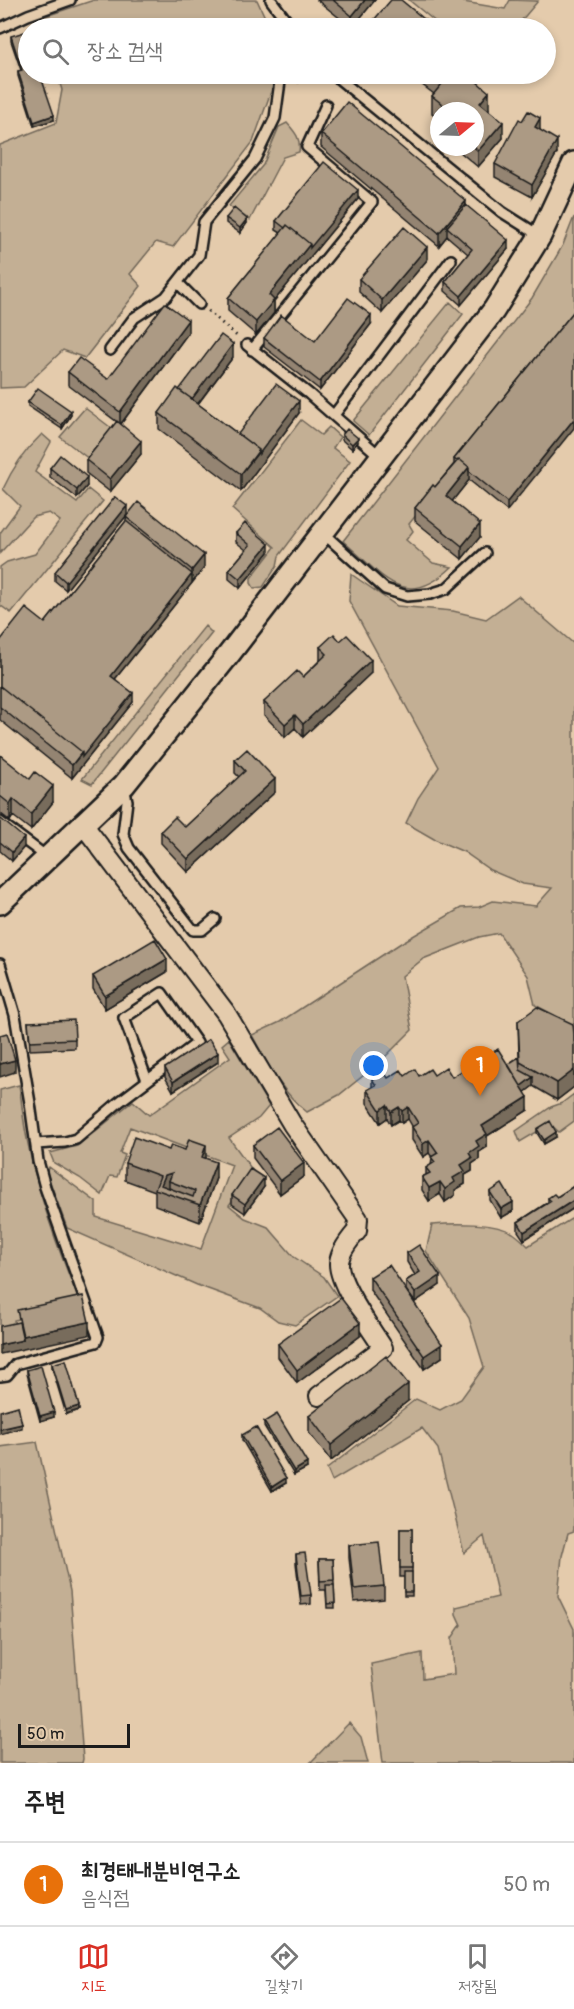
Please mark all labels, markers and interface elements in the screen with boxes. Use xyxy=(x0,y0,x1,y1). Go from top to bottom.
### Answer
search box xyxy=(18,18,556,84)
icon: search xyxy=(39,35,72,68)
text: 장소 검색 xyxy=(87,37,163,65)
north arrow xyxy=(430,102,484,156)
pin: 1 xyxy=(460,1046,500,1096)
your location xyxy=(359,1051,388,1080)
scale bar xyxy=(18,1721,130,1748)
text: 50 m xyxy=(27,1724,64,1744)
text: 주변 xyxy=(24,1786,66,1818)
text: 최경태내분비연구소 xyxy=(81,1857,240,1885)
text: 1 xyxy=(40,1872,47,1897)
text: 50 m xyxy=(503,1872,550,1897)
text: 음식점 xyxy=(81,1885,129,1910)
tab: 지도 xyxy=(77,1940,110,1996)
tab: 길찾기 xyxy=(265,1940,303,1996)
tab: 저장됨 xyxy=(458,1940,497,1996)

